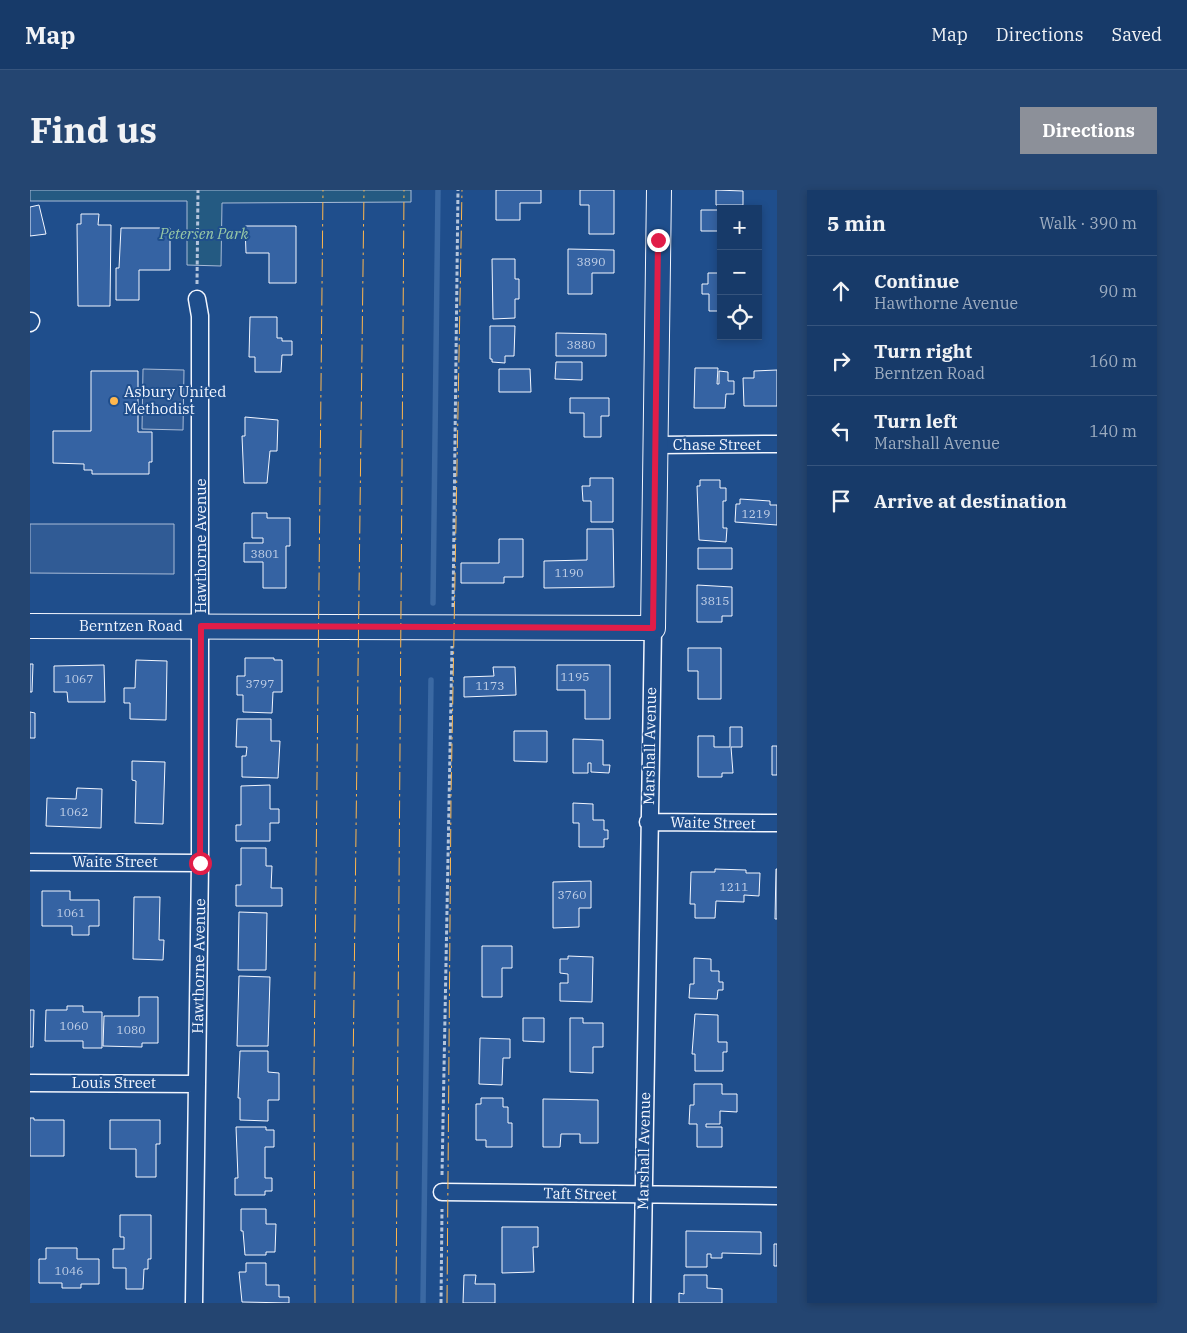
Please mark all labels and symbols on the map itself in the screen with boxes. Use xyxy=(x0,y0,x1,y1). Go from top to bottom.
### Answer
park label: Petersen Park xyxy=(159,224,249,243)
route end xyxy=(647,229,670,252)
house number: 3890 xyxy=(577,254,605,269)
house number: 3880 xyxy=(567,337,595,352)
place label: Asbury United Methodist xyxy=(124,382,226,418)
marker: Asbury United Methodist xyxy=(108,395,120,407)
street label: Chase Street xyxy=(673,435,761,454)
street label: Hawthorne Avenue xyxy=(191,478,210,614)
house number: 1219 xyxy=(742,506,770,521)
house number: 3801 xyxy=(251,546,279,561)
house number: 1190 xyxy=(555,565,583,580)
house number: 3815 xyxy=(701,593,729,608)
street label: Berntzen Road xyxy=(79,616,183,635)
house number: 1195 xyxy=(561,669,589,684)
house number: 1067 xyxy=(65,671,93,686)
house number: 3797 xyxy=(246,676,274,691)
house number: 1173 xyxy=(476,678,504,693)
street label: Marshall Avenue xyxy=(639,687,660,805)
house number: 1062 xyxy=(60,804,88,819)
street label: Waite Street xyxy=(670,812,756,833)
street label: Waite Street xyxy=(72,852,158,871)
route start xyxy=(189,852,212,875)
house number: 1211 xyxy=(720,879,748,894)
house number: 3760 xyxy=(558,887,586,902)
street label: Hawthorne Avenue xyxy=(188,898,209,1034)
house number: 1061 xyxy=(57,905,85,920)
house number: 1060 xyxy=(60,1018,88,1033)
house number: 1080 xyxy=(117,1022,145,1037)
street label: Louis Street xyxy=(72,1073,156,1092)
street label: Marshall Avenue xyxy=(633,1092,654,1210)
street label: Taft Street xyxy=(543,1183,617,1204)
house number: 1046 xyxy=(55,1263,83,1278)

